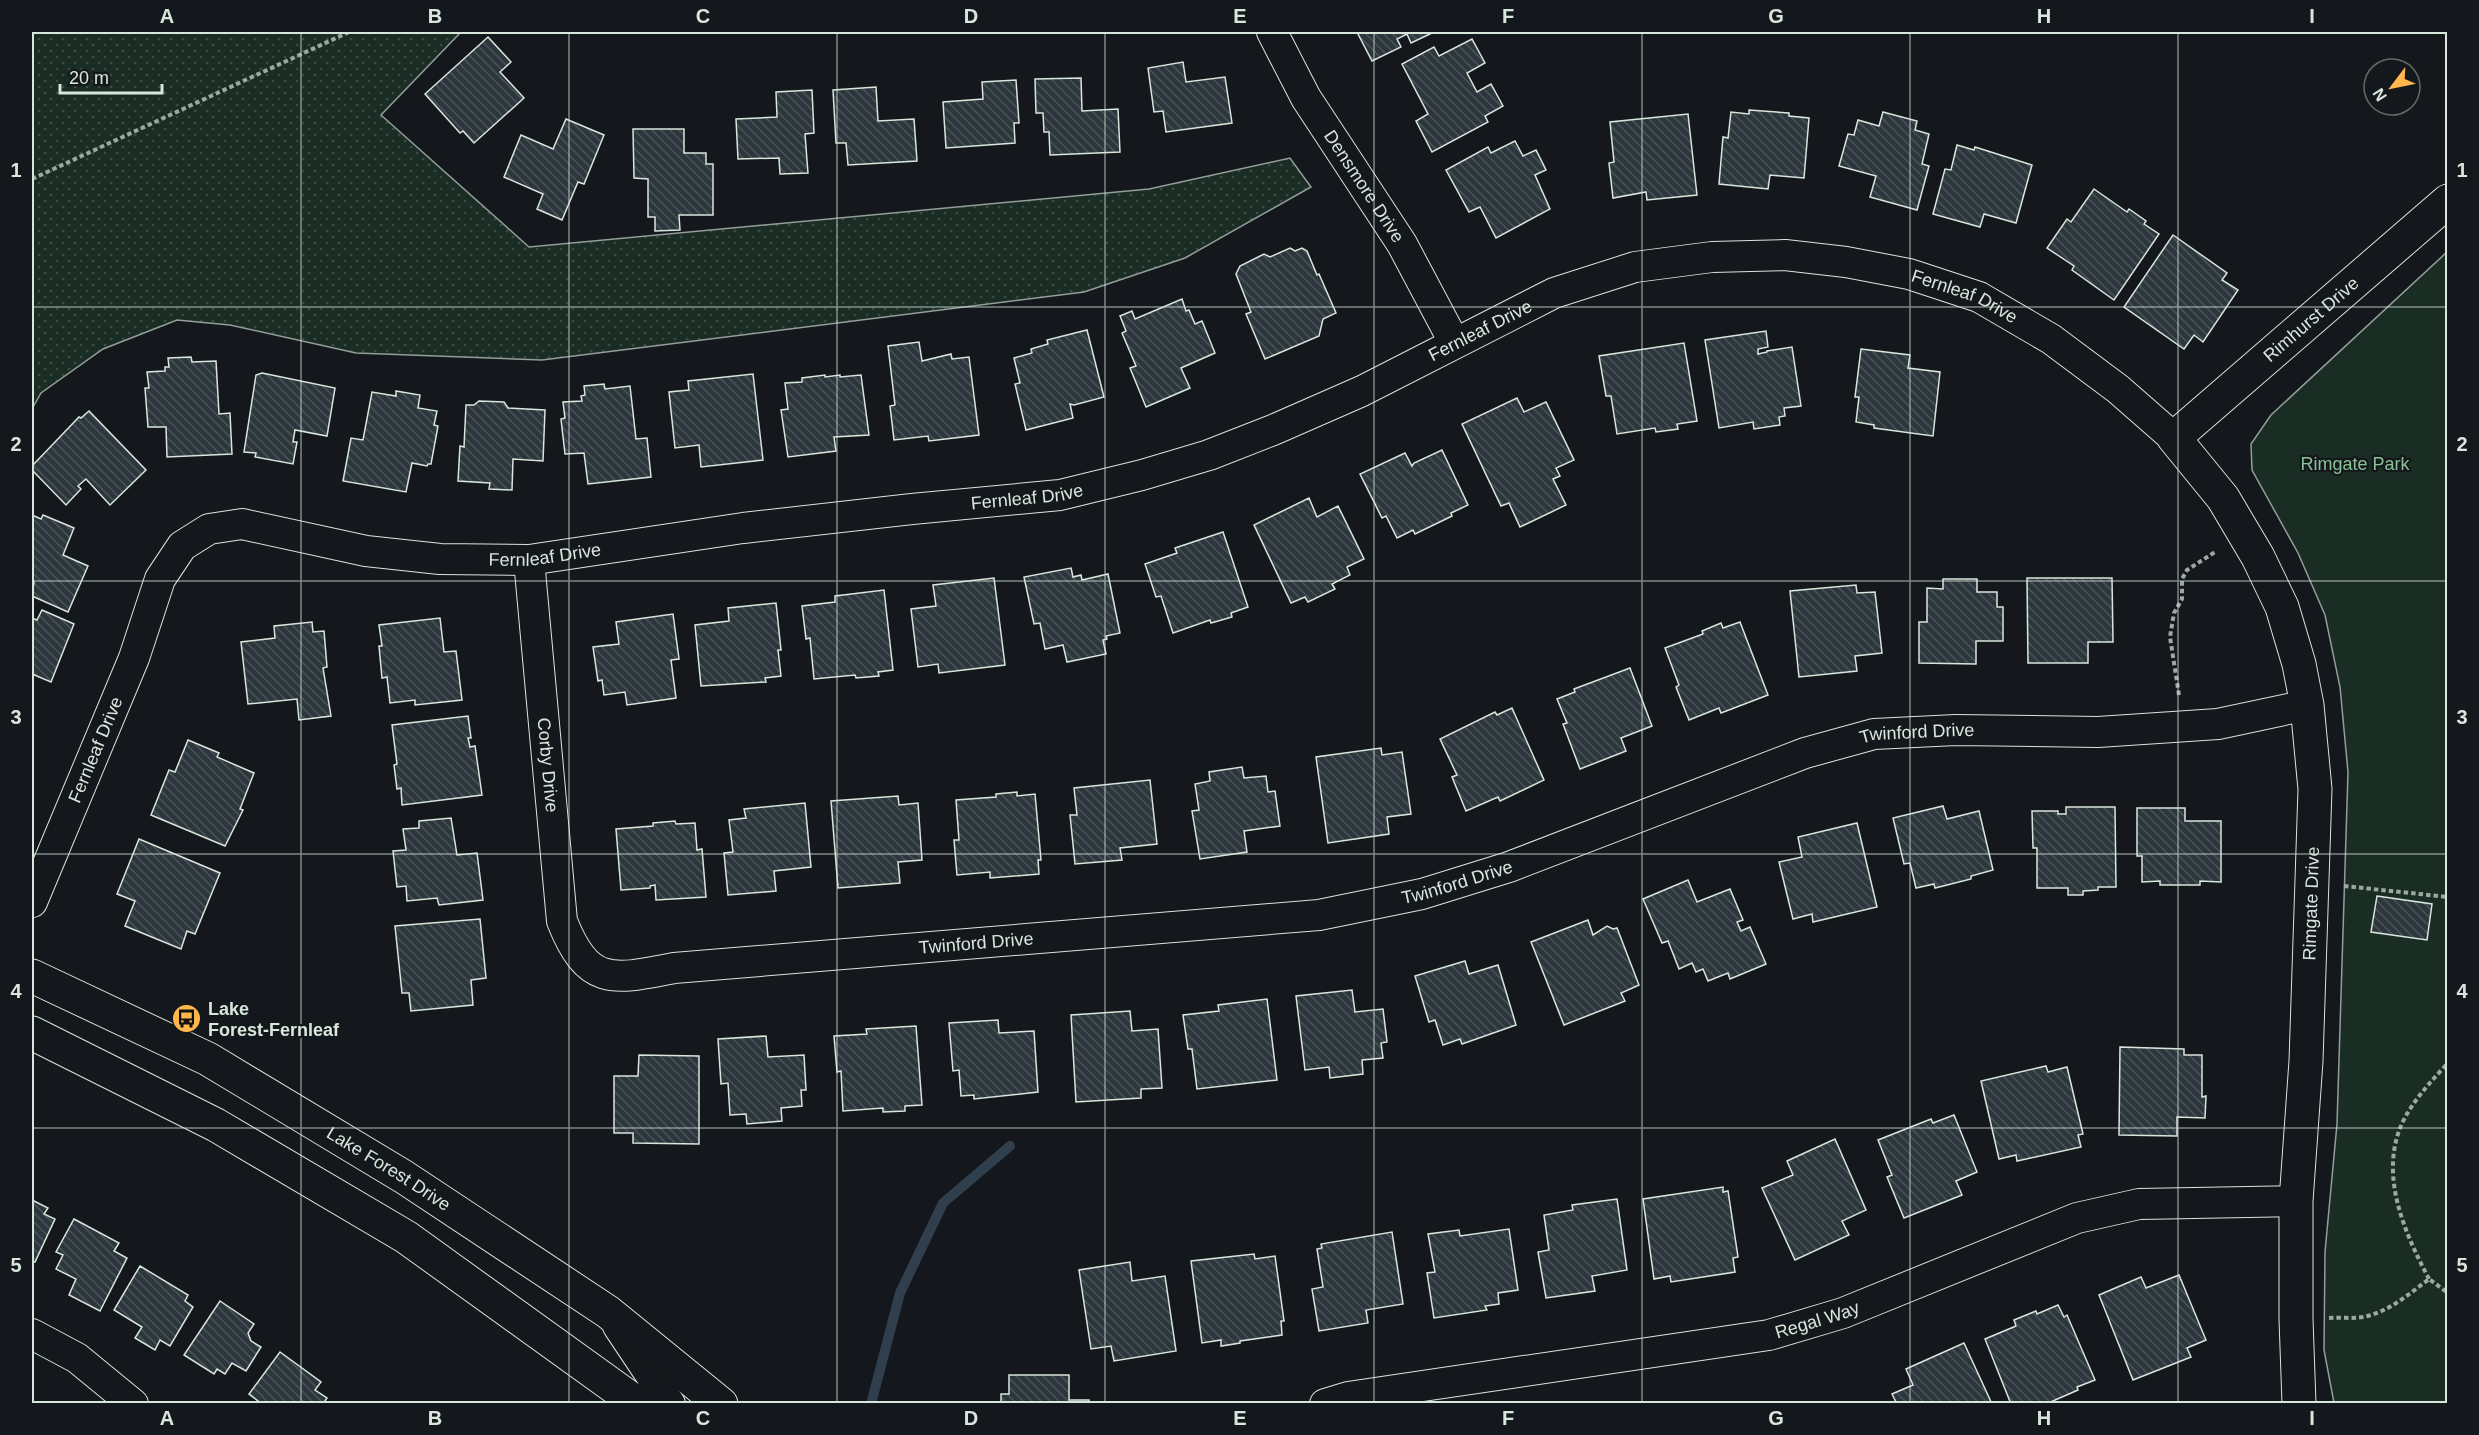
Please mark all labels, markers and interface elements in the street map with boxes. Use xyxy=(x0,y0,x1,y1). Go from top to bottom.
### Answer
text: A xyxy=(160,5,174,27)
text: B xyxy=(428,5,442,27)
text: C xyxy=(696,5,710,27)
text: D xyxy=(964,5,978,27)
text: E xyxy=(1233,5,1247,27)
text: F xyxy=(1502,5,1514,27)
text: G xyxy=(1768,5,1784,27)
text: H xyxy=(2037,5,2051,27)
text: I xyxy=(2309,5,2315,27)
scale bar xyxy=(60,57,162,95)
north arrow xyxy=(2362,57,2422,117)
text: 20 m xyxy=(69,68,109,88)
text: N xyxy=(2369,85,2390,104)
street label: Densmore Drive xyxy=(1320,127,1408,246)
text: 1 xyxy=(10,159,22,181)
text: 1 xyxy=(2456,159,2468,181)
street label: Fernleaf Drive xyxy=(1909,266,2021,327)
street label: Rimhurst Drive xyxy=(2260,273,2363,366)
street label: Fernleaf Drive xyxy=(1425,296,1535,365)
text: 2 xyxy=(10,433,22,455)
text: 2 xyxy=(2456,433,2468,455)
park label: Rimgate Park xyxy=(2300,454,2411,474)
street label: Fernleaf Drive xyxy=(970,480,1085,513)
street label: Fernleaf Drive xyxy=(488,539,602,570)
street label: Fernleaf Drive xyxy=(65,694,127,806)
text: 3 xyxy=(10,706,22,728)
text: 3 xyxy=(2456,706,2468,728)
street label: Corby Drive xyxy=(533,717,562,813)
street label: Twinford Drive xyxy=(1857,720,1975,748)
street label: Rimgate Drive xyxy=(2299,846,2323,961)
street label: Twinford Drive xyxy=(1400,856,1515,908)
street label: Twinford Drive xyxy=(918,928,1034,958)
text: 4 xyxy=(10,980,22,1002)
text: 4 xyxy=(2456,980,2468,1002)
place label: Lake Forest-Fernleaf xyxy=(208,999,340,1040)
bus stop icon: Lake Forest-Fernleaf xyxy=(171,1003,203,1035)
street label: Lake Forest Drive xyxy=(323,1123,454,1215)
text: 5 xyxy=(10,1254,22,1276)
text: 5 xyxy=(2456,1254,2468,1276)
street label: Regal Way xyxy=(1773,1297,1862,1343)
text: A xyxy=(160,1407,174,1429)
text: B xyxy=(428,1407,442,1429)
text: C xyxy=(696,1407,710,1429)
text: D xyxy=(964,1407,978,1429)
text: E xyxy=(1233,1407,1247,1429)
text: F xyxy=(1502,1407,1514,1429)
text: G xyxy=(1768,1407,1784,1429)
text: H xyxy=(2037,1407,2051,1429)
text: I xyxy=(2309,1407,2315,1429)

